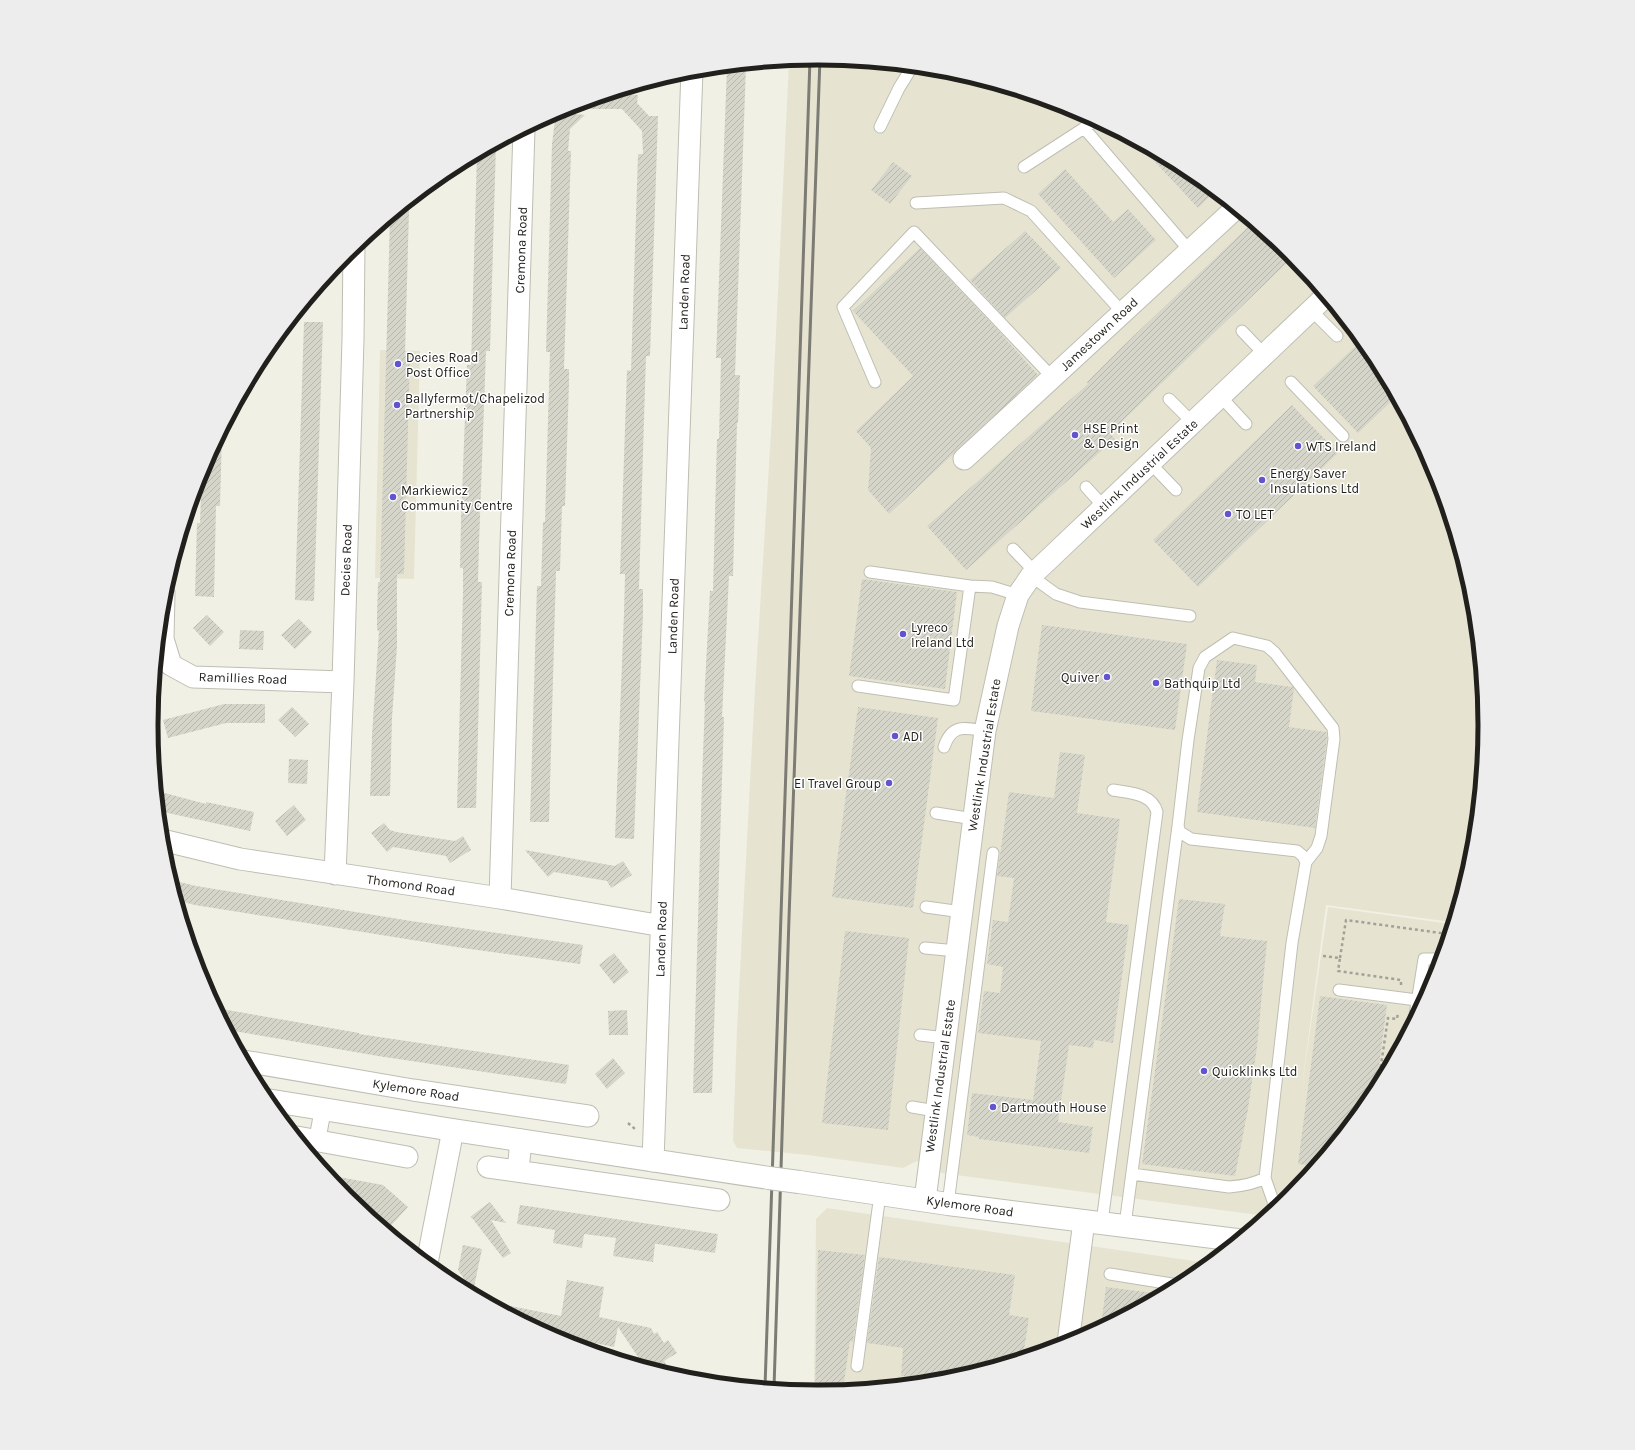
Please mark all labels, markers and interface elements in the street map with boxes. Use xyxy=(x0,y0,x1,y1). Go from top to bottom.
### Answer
street label: Cremona Road xyxy=(512,206,530,294)
street label: Landen Road xyxy=(675,254,693,330)
street label: Jamestown Road xyxy=(1057,294,1141,374)
place label: Decies Road Post Office xyxy=(406,350,478,380)
marker: Decies Road Post Office xyxy=(393,359,403,369)
place label: Ballyfermot/Chapelizod Partnership xyxy=(405,391,545,421)
marker: Ballyfermot/Chapelizod Partnership xyxy=(392,400,402,410)
street label: Westlink Industrial Estate xyxy=(1077,416,1201,532)
place label: HSE Print & Design xyxy=(1083,421,1139,451)
marker: HSE Print & Design xyxy=(1070,430,1080,440)
place label: WTS Ireland xyxy=(1306,439,1376,454)
marker: WTS Ireland xyxy=(1293,441,1303,451)
place label: Energy Saver Insulations Ltd xyxy=(1270,466,1359,496)
marker: Energy Saver Insulations Ltd xyxy=(1257,475,1267,485)
place label: Markiewicz Community Centre xyxy=(401,483,513,513)
marker: Markiewicz Community Centre xyxy=(388,492,398,502)
place label: TO LET xyxy=(1236,507,1274,522)
marker: TO LET xyxy=(1223,509,1233,519)
street label: Decies Road xyxy=(337,524,355,596)
street label: Cremona Road xyxy=(501,529,519,617)
street label: Landen Road xyxy=(664,578,682,654)
place label: Lyreco Ireland Ltd xyxy=(911,620,974,650)
marker: Lyreco Ireland Ltd xyxy=(898,629,908,639)
street label: Ramillies Road xyxy=(198,669,288,687)
place label: Quiver xyxy=(1061,670,1099,685)
marker: Quiver xyxy=(1102,672,1112,682)
place label: Bathquip Ltd xyxy=(1164,676,1241,692)
street label: Westlink Industrial Estate xyxy=(965,677,1004,832)
marker: Bathquip Ltd xyxy=(1151,678,1161,688)
place label: ADI xyxy=(903,729,923,744)
marker: ADI xyxy=(890,731,900,741)
place label: EI Travel Group xyxy=(794,776,881,791)
marker: EI Travel Group xyxy=(884,778,894,788)
street label: Thomond Road xyxy=(366,871,456,899)
street label: Landen Road xyxy=(652,901,670,977)
street label: Westlink Industrial Estate xyxy=(922,998,958,1153)
place label: Quicklinks Ltd xyxy=(1212,1064,1298,1079)
marker: Quicklinks Ltd xyxy=(1199,1066,1209,1076)
street label: Kylemore Road xyxy=(371,1076,461,1104)
place label: Dartmouth House xyxy=(1001,1100,1107,1115)
marker: Dartmouth House xyxy=(988,1102,998,1112)
street label: Kylemore Road xyxy=(925,1192,1015,1220)

